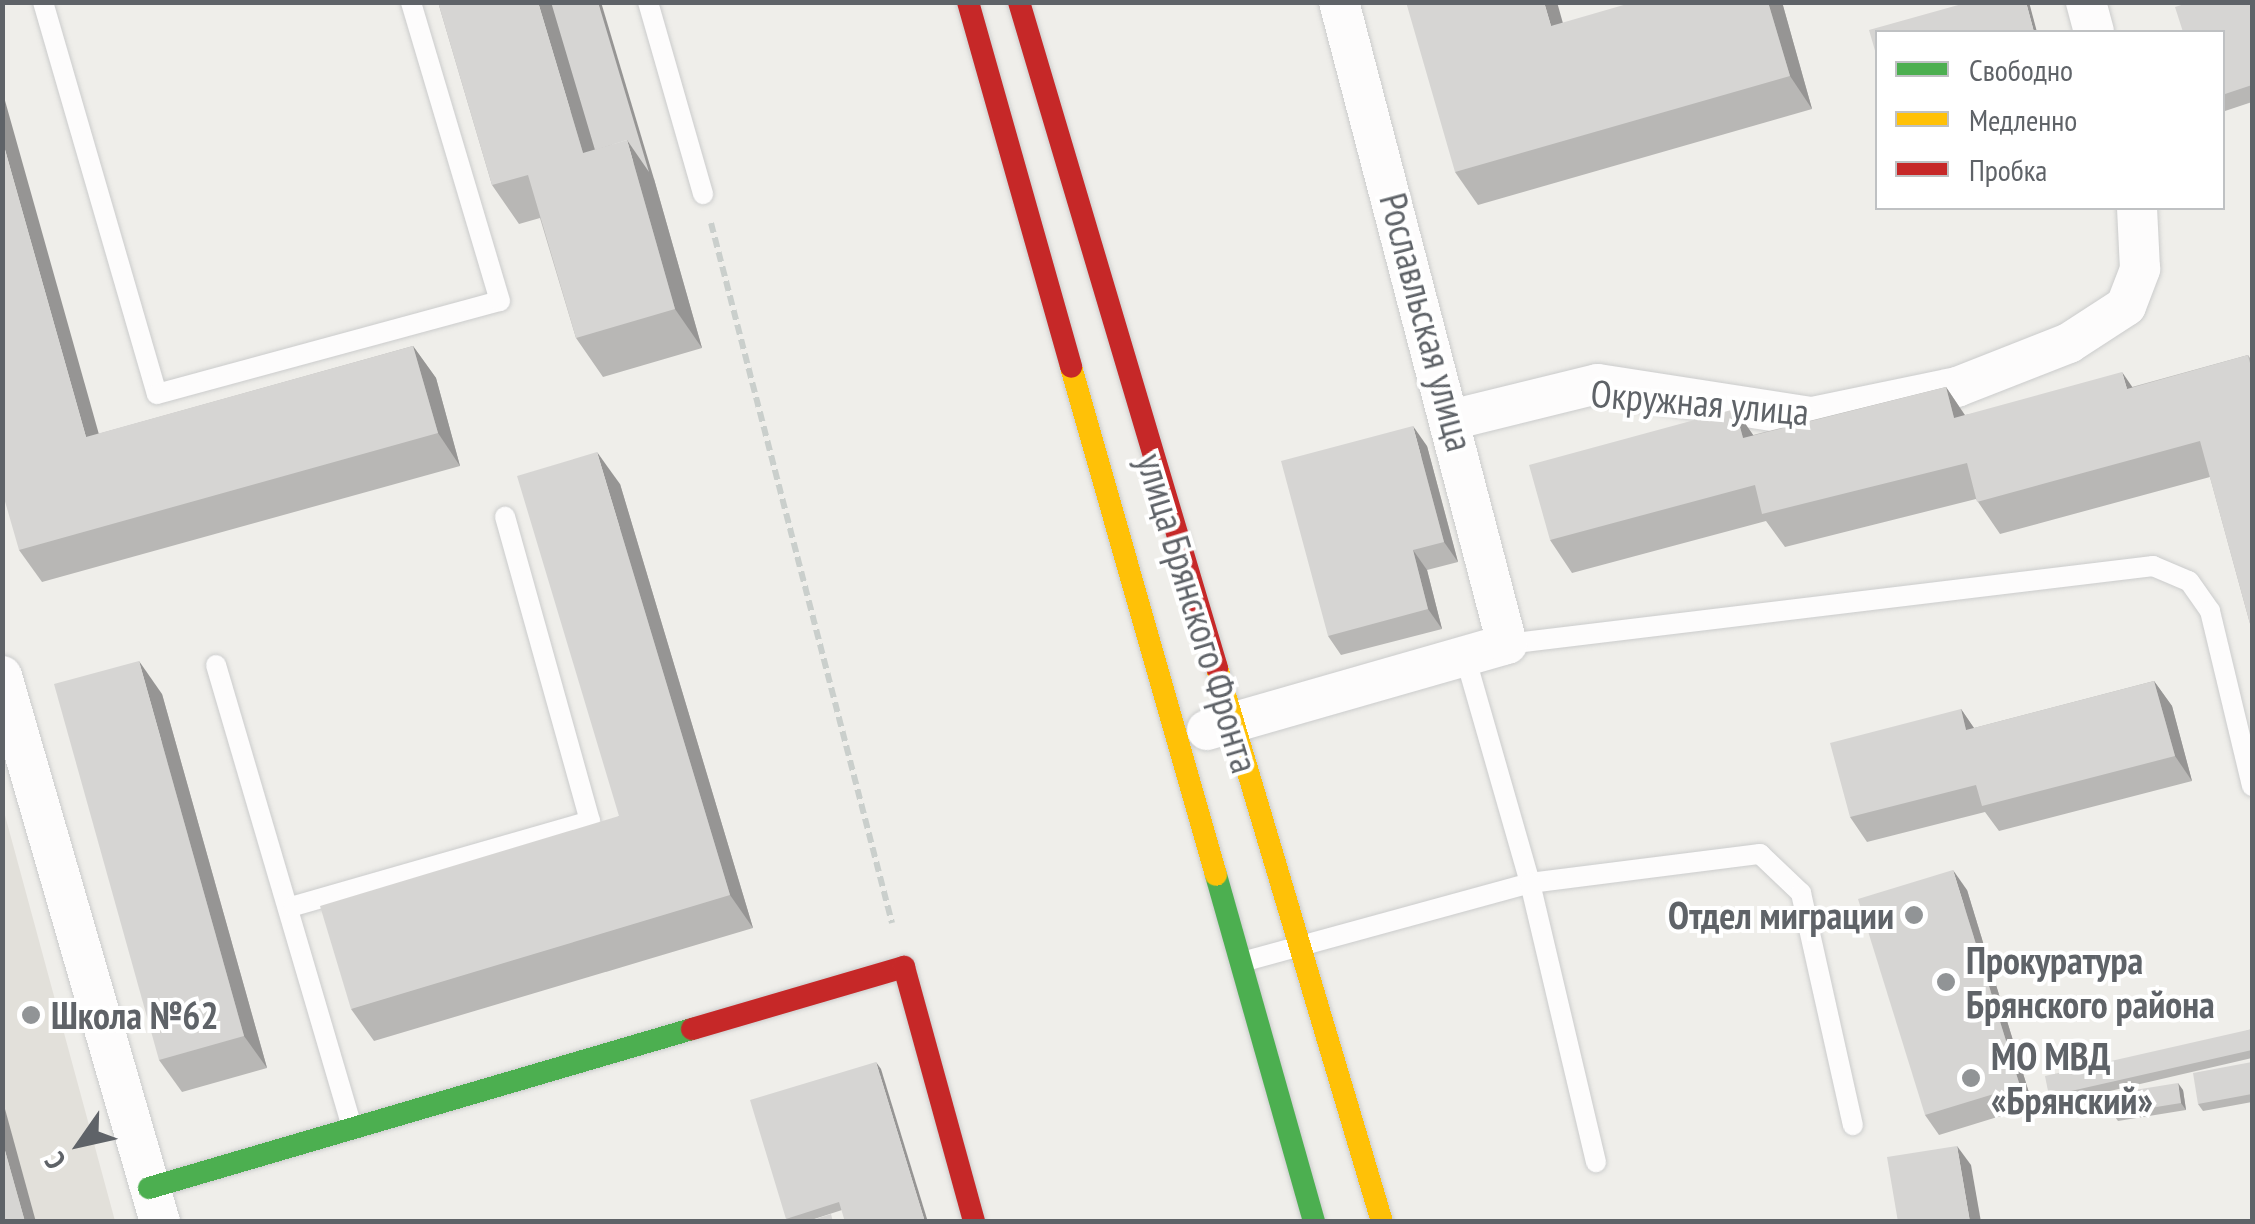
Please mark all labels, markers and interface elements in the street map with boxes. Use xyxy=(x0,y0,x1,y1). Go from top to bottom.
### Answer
legend xyxy=(1875,30,2225,210)
text: Свободно xyxy=(1969,50,2073,89)
text: Медленно xyxy=(1969,100,2077,139)
text: Пробка xyxy=(1969,150,2047,189)
street label: Рославльская улица xyxy=(1371,188,1483,456)
street label: Окружная улица xyxy=(1589,370,1811,434)
street label: улица Брянского Фронта xyxy=(1128,448,1268,778)
place label: Отдел миграции xyxy=(1668,892,1894,938)
marker: Отдел миграции xyxy=(1903,904,1925,926)
place label: Прокуратура Брянского района xyxy=(1966,937,2215,1026)
marker: Прокуратура Брянского района xyxy=(1935,971,1957,993)
place label: Школа №62 xyxy=(51,992,219,1038)
marker: Школа №62 xyxy=(20,1004,42,1026)
place label: МО МВД «Брянский» xyxy=(1991,1033,2153,1122)
marker: МО МВД «Брянский» xyxy=(1960,1067,1982,1089)
north arrow xyxy=(30,1094,130,1194)
text: С xyxy=(36,1145,74,1177)

